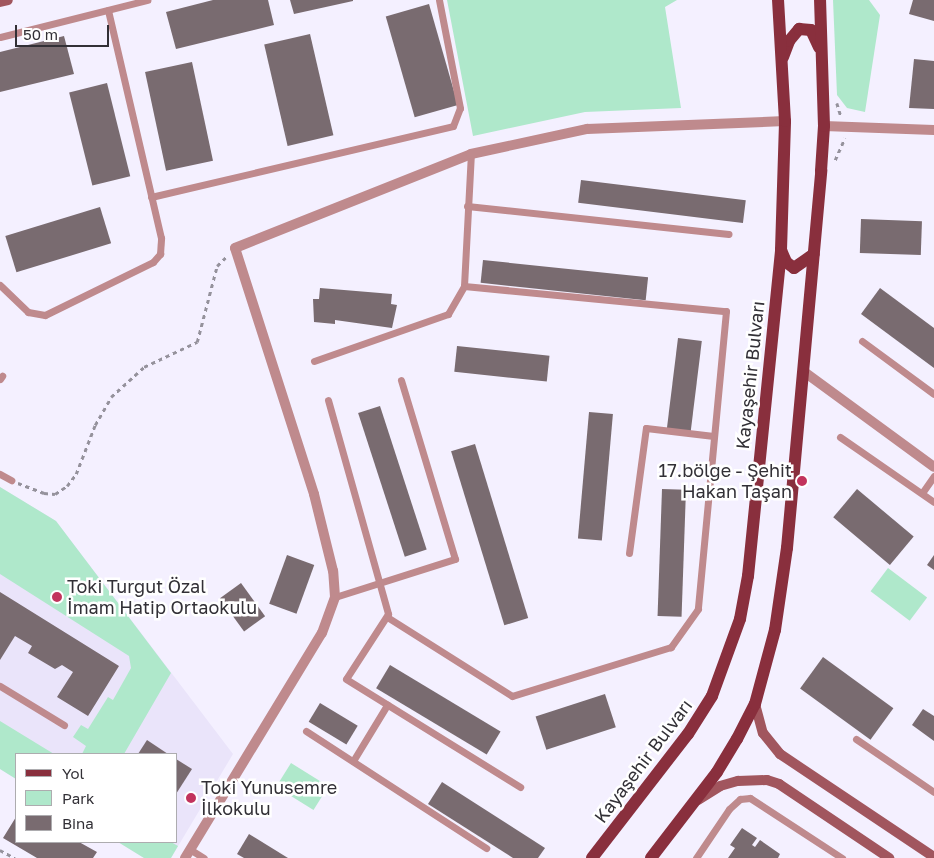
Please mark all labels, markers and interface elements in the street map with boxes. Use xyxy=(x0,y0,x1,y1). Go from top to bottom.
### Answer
scale bar xyxy=(18,15,111,47)
text: 50 m xyxy=(23,25,58,43)
street label: Kayaşehir Bulvarı xyxy=(731,300,769,450)
place label: 17.bölge - Şehit Hakan Taşan xyxy=(658,460,792,502)
marker: 17.bölge - Şehit Hakan Taşan xyxy=(796,475,808,487)
place label: Toki Turgut Özal İmam Hatip Ortaokulu xyxy=(67,576,257,618)
marker: Toki Turgut Özal İmam Hatip Ortaokulu xyxy=(51,591,63,603)
street label: Kayaşehir Bulvarı xyxy=(590,695,696,827)
legend xyxy=(15,753,178,843)
text: Yol xyxy=(62,764,84,782)
place label: Toki Yunusemre İlkokulu xyxy=(201,777,337,820)
text: Park xyxy=(62,789,94,807)
marker: Toki Yunusemre İlkokulu xyxy=(185,792,197,804)
text: Bina xyxy=(62,814,94,832)

